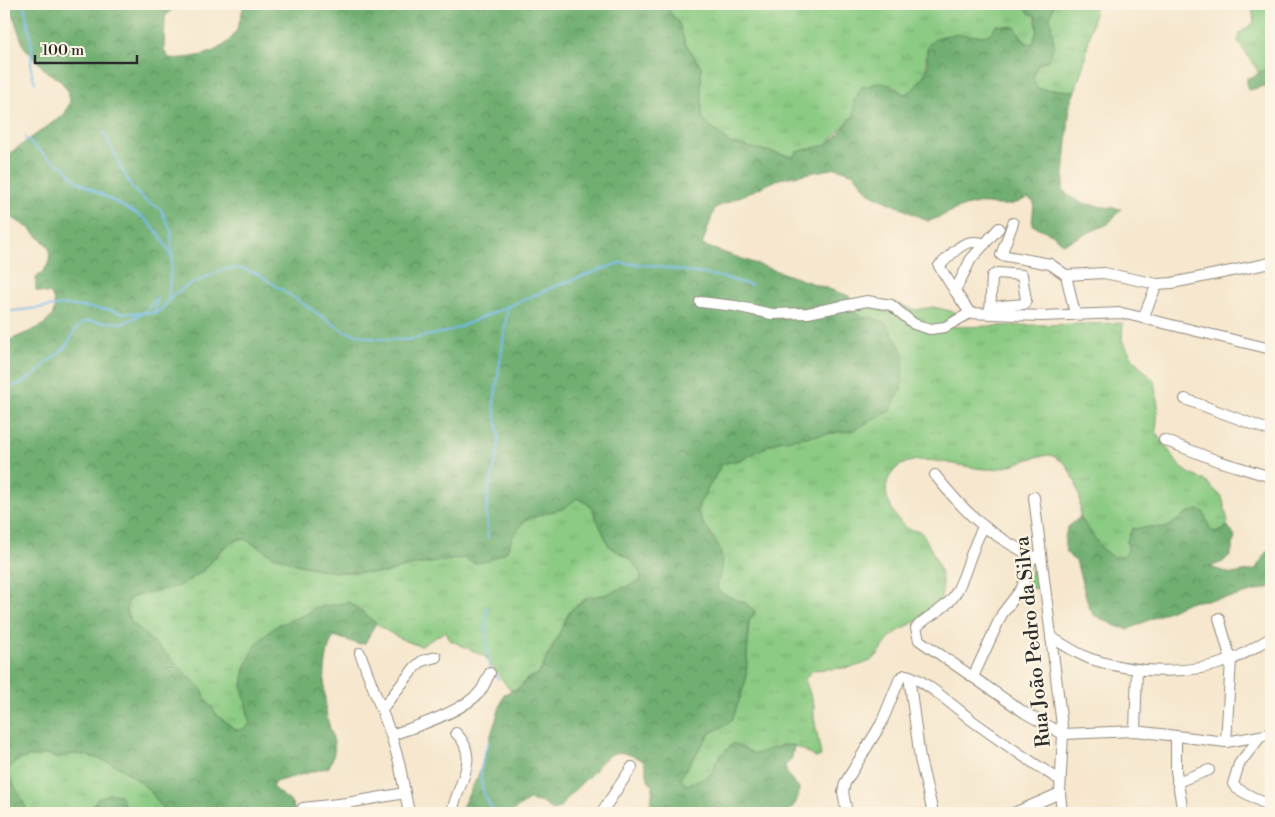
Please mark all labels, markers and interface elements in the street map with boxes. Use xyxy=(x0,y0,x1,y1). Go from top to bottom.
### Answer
scale bar xyxy=(35,32,138,64)
text: 100 m xyxy=(42,41,84,60)
street label: Rua João Pedro da Silva xyxy=(1010,534,1057,749)

